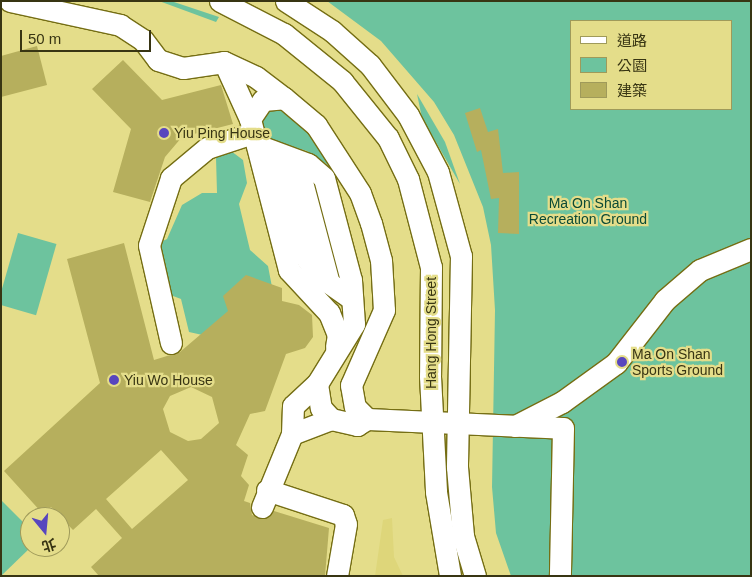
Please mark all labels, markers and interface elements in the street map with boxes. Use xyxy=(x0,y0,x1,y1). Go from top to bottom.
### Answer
scale bar xyxy=(22,20,154,52)
legend xyxy=(570,20,732,110)
text: 50 m xyxy=(28,30,61,47)
text: 道路 xyxy=(617,32,647,49)
text: 公園 xyxy=(617,57,647,74)
text: 建築 xyxy=(617,82,647,99)
place label: Yiu Ping House xyxy=(174,125,270,141)
marker: Yiu Ping House xyxy=(158,127,170,139)
park label: Ma On Shan Recreation Ground xyxy=(529,195,647,228)
street label: Hang Hong Street xyxy=(423,277,439,389)
place label: Ma On Shan Sports Ground xyxy=(632,346,723,378)
marker: Ma On Shan Sports Ground xyxy=(616,356,628,368)
place label: Yiu Wo House xyxy=(124,372,213,388)
marker: Yiu Wo House xyxy=(108,374,120,386)
north arrow xyxy=(20,507,70,557)
text: 北 xyxy=(40,536,58,555)

